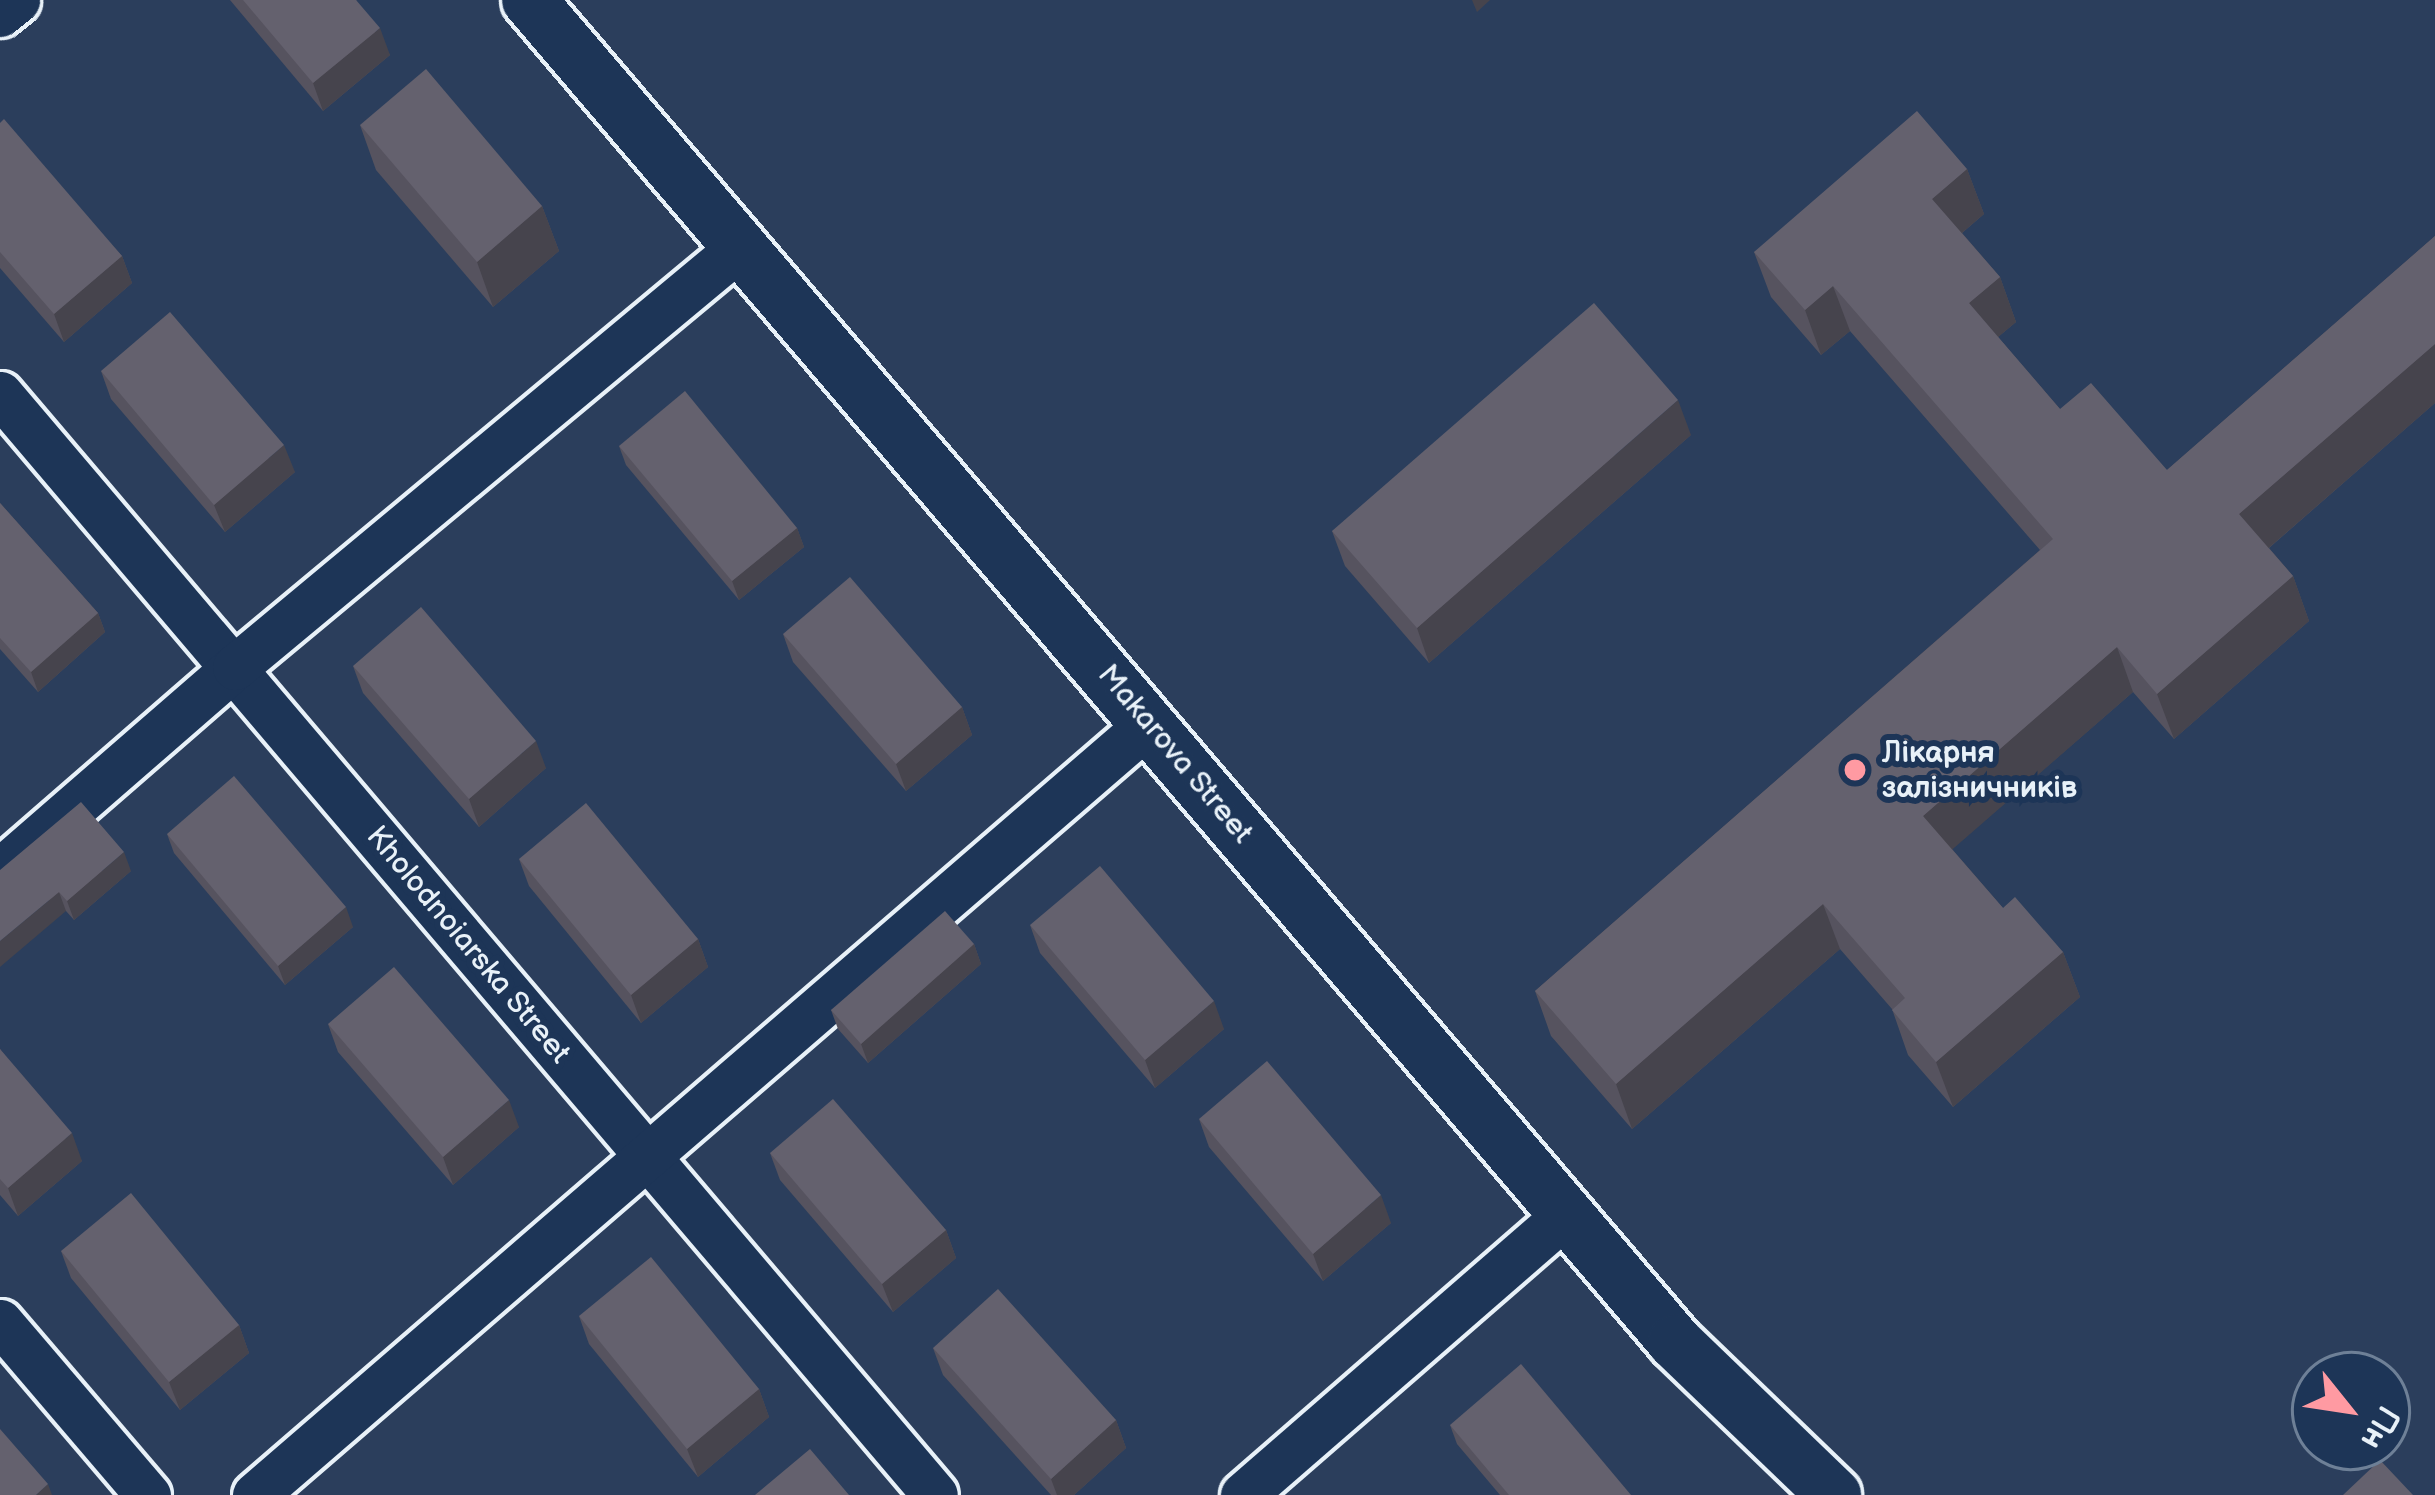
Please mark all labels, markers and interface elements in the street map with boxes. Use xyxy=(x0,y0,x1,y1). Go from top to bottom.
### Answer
street label: Makarova Street xyxy=(1090,657,1260,851)
place label: Лікарня залізничників xyxy=(1882,735,2077,806)
marker: Лікарня залізничників xyxy=(1839,754,1871,786)
street label: Kholodnoiarska Street xyxy=(358,819,578,1071)
north arrow xyxy=(2291,1351,2411,1471)
text: Пн xyxy=(2351,1398,2408,1457)

